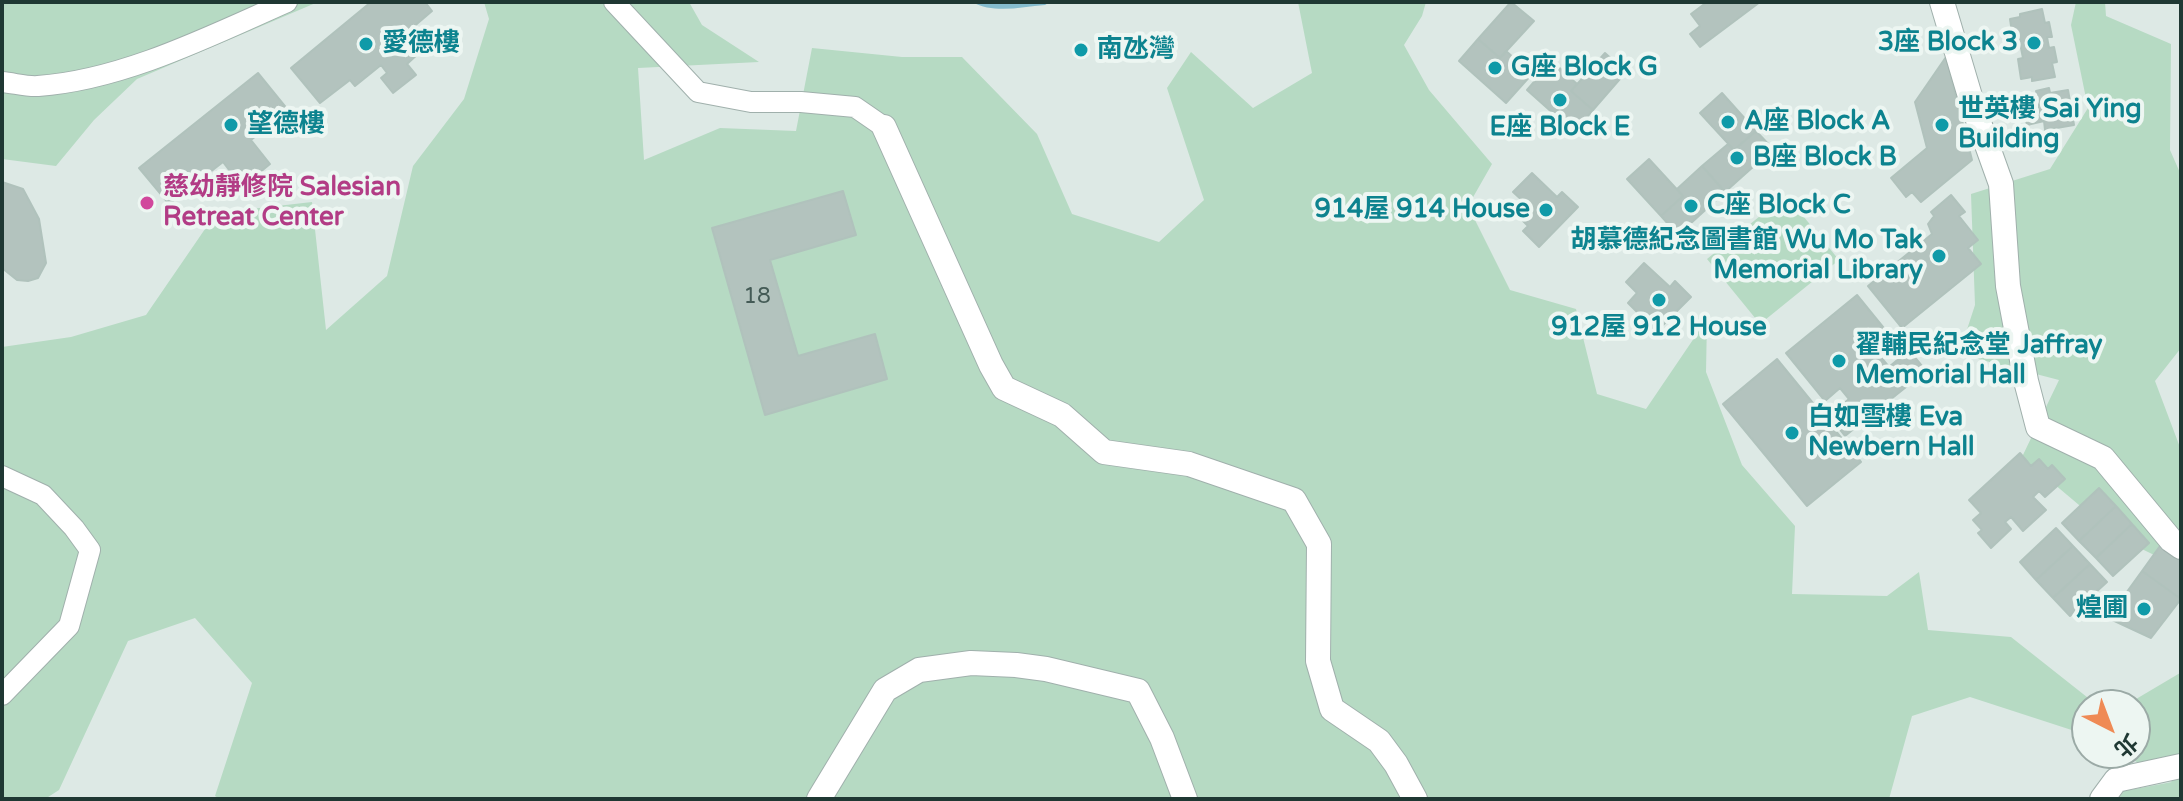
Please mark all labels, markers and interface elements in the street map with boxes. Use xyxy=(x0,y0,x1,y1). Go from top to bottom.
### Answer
place label: 3座 Block 3 xyxy=(1878,27,2018,59)
place label: 愛德樓 xyxy=(382,28,460,60)
place label: 南氹灣 xyxy=(1097,34,1175,66)
marker: 3座 Block 3 xyxy=(2025,34,2043,52)
marker: 愛德樓 xyxy=(357,35,375,53)
marker: 南氹灣 xyxy=(1072,41,1090,59)
place label: G座 Block G xyxy=(1511,52,1658,84)
marker: G座 Block G xyxy=(1486,59,1504,77)
marker: E座 Block E xyxy=(1551,91,1569,109)
place label: 世英樓 Sai Ying Building xyxy=(1958,94,2142,156)
place label: A座 Block A xyxy=(1744,106,1890,138)
place label: 望德樓 xyxy=(247,109,325,141)
place label: E座 Block E xyxy=(1490,112,1630,144)
marker: A座 Block A xyxy=(1719,113,1737,131)
marker: 望德樓 xyxy=(222,116,240,134)
marker: 世英樓 Sai Ying Building xyxy=(1933,116,1951,134)
place label: B座 Block B xyxy=(1753,142,1897,174)
marker: B座 Block B xyxy=(1728,149,1746,167)
place label: 慈幼靜修院 Salesian Retreat Center xyxy=(163,172,401,234)
place label: C座 Block C xyxy=(1707,190,1851,222)
marker: 慈幼靜修院 Salesian Retreat Center xyxy=(138,194,156,212)
place label: 914屋 914 House xyxy=(1314,194,1530,226)
marker: C座 Block C xyxy=(1682,197,1700,215)
marker: 914屋 914 House xyxy=(1537,201,1555,219)
place label: 胡慕德紀念圖書館 Wu Mo Tak Memorial Library xyxy=(1571,225,1923,286)
marker: 胡慕德紀念圖書館 Wu Mo Tak Memorial Library xyxy=(1930,247,1948,265)
house number: 18 xyxy=(743,284,771,310)
marker: 912屋 912 House xyxy=(1650,291,1668,309)
place label: 912屋 912 House xyxy=(1551,312,1767,344)
place label: 翟輔民紀念堂 Jaffray Memorial Hall xyxy=(1855,330,2103,392)
marker: 翟輔民紀念堂 Jaffray Memorial Hall xyxy=(1830,352,1848,370)
place label: 白如雪樓 Eva Newbern Hall xyxy=(1808,402,1975,464)
marker: 白如雪樓 Eva Newbern Hall xyxy=(1783,424,1801,442)
place label: 煌圃 xyxy=(2076,593,2128,625)
marker: 煌圃 xyxy=(2135,600,2153,618)
north arrow xyxy=(2071,689,2151,769)
text: 北 xyxy=(2109,728,2143,762)

